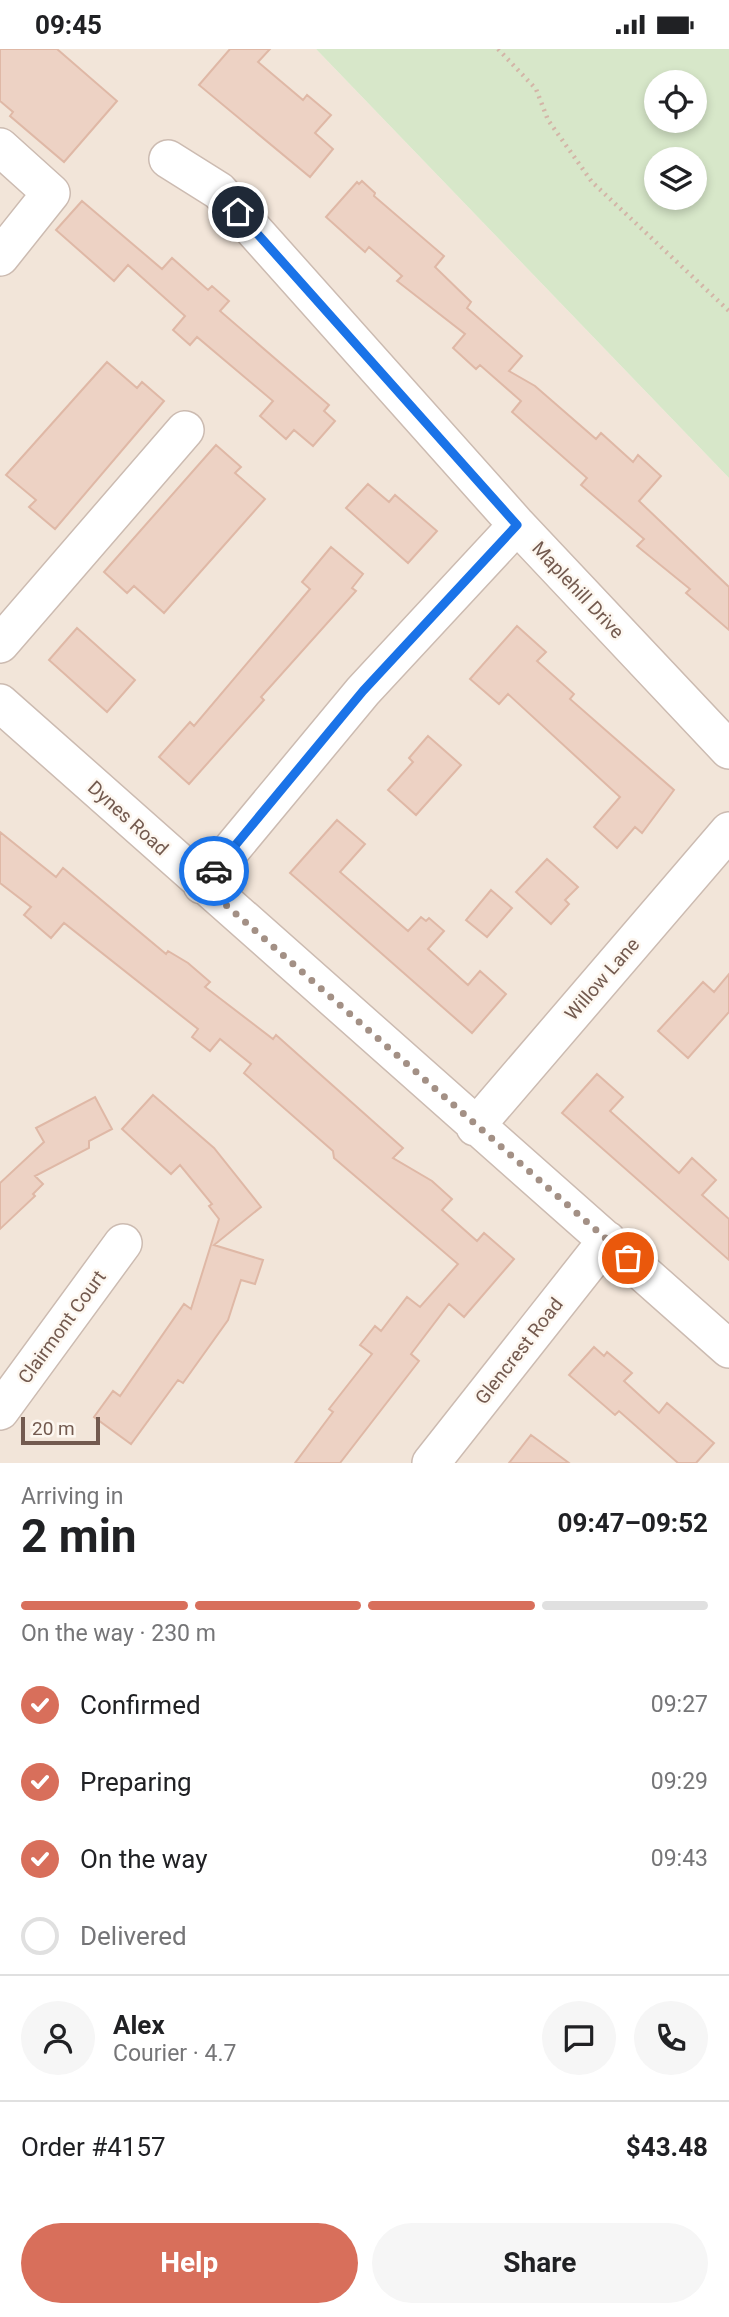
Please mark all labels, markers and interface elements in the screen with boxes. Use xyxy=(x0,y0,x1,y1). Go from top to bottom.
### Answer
text: 09:45 xyxy=(35,10,102,40)
map controls xyxy=(644,70,707,210)
button: locate xyxy=(644,70,707,133)
button: layers xyxy=(644,147,707,210)
pin xyxy=(208,182,268,242)
icon: home xyxy=(219,193,257,231)
street label: Maplehill Drive xyxy=(527,537,629,643)
street label: Dynes Road xyxy=(83,776,173,860)
courier xyxy=(179,836,249,906)
icon: car xyxy=(195,852,233,890)
street label: Willow Lane xyxy=(560,933,644,1025)
pin xyxy=(598,1228,658,1288)
icon: bag xyxy=(609,1239,647,1277)
street label: Clairmont Court xyxy=(13,1266,111,1388)
street label: Glencrest Road xyxy=(470,1293,568,1409)
scale bar xyxy=(21,1414,100,1446)
text: 20 m xyxy=(32,1417,75,1440)
text: Arriving in xyxy=(21,1483,124,1510)
text: 09:47–09:52 xyxy=(558,1508,708,1538)
text: 2 min xyxy=(21,1509,137,1563)
text: On the way · 230 m xyxy=(21,1620,216,1647)
icon: check xyxy=(21,1686,59,1724)
text: Confirmed xyxy=(80,1690,201,1720)
text: 09:27 xyxy=(651,1691,708,1718)
icon: check xyxy=(21,1763,59,1801)
text: Preparing xyxy=(80,1767,192,1797)
text: 09:29 xyxy=(651,1768,708,1795)
icon: check xyxy=(21,1840,59,1878)
text: On the way xyxy=(80,1844,208,1874)
text: 09:43 xyxy=(651,1845,708,1872)
text: Delivered xyxy=(80,1921,187,1951)
button: person xyxy=(21,2001,95,2075)
button: chat xyxy=(542,2001,616,2075)
button: phone xyxy=(634,2001,708,2075)
text: Alex xyxy=(113,2010,165,2040)
text: Courier · 4.7 xyxy=(113,2040,236,2067)
text: Order #4157 xyxy=(21,2132,166,2162)
text: $43.48 xyxy=(626,2132,708,2162)
button: Help xyxy=(21,2223,358,2303)
button: Share xyxy=(372,2223,708,2303)

